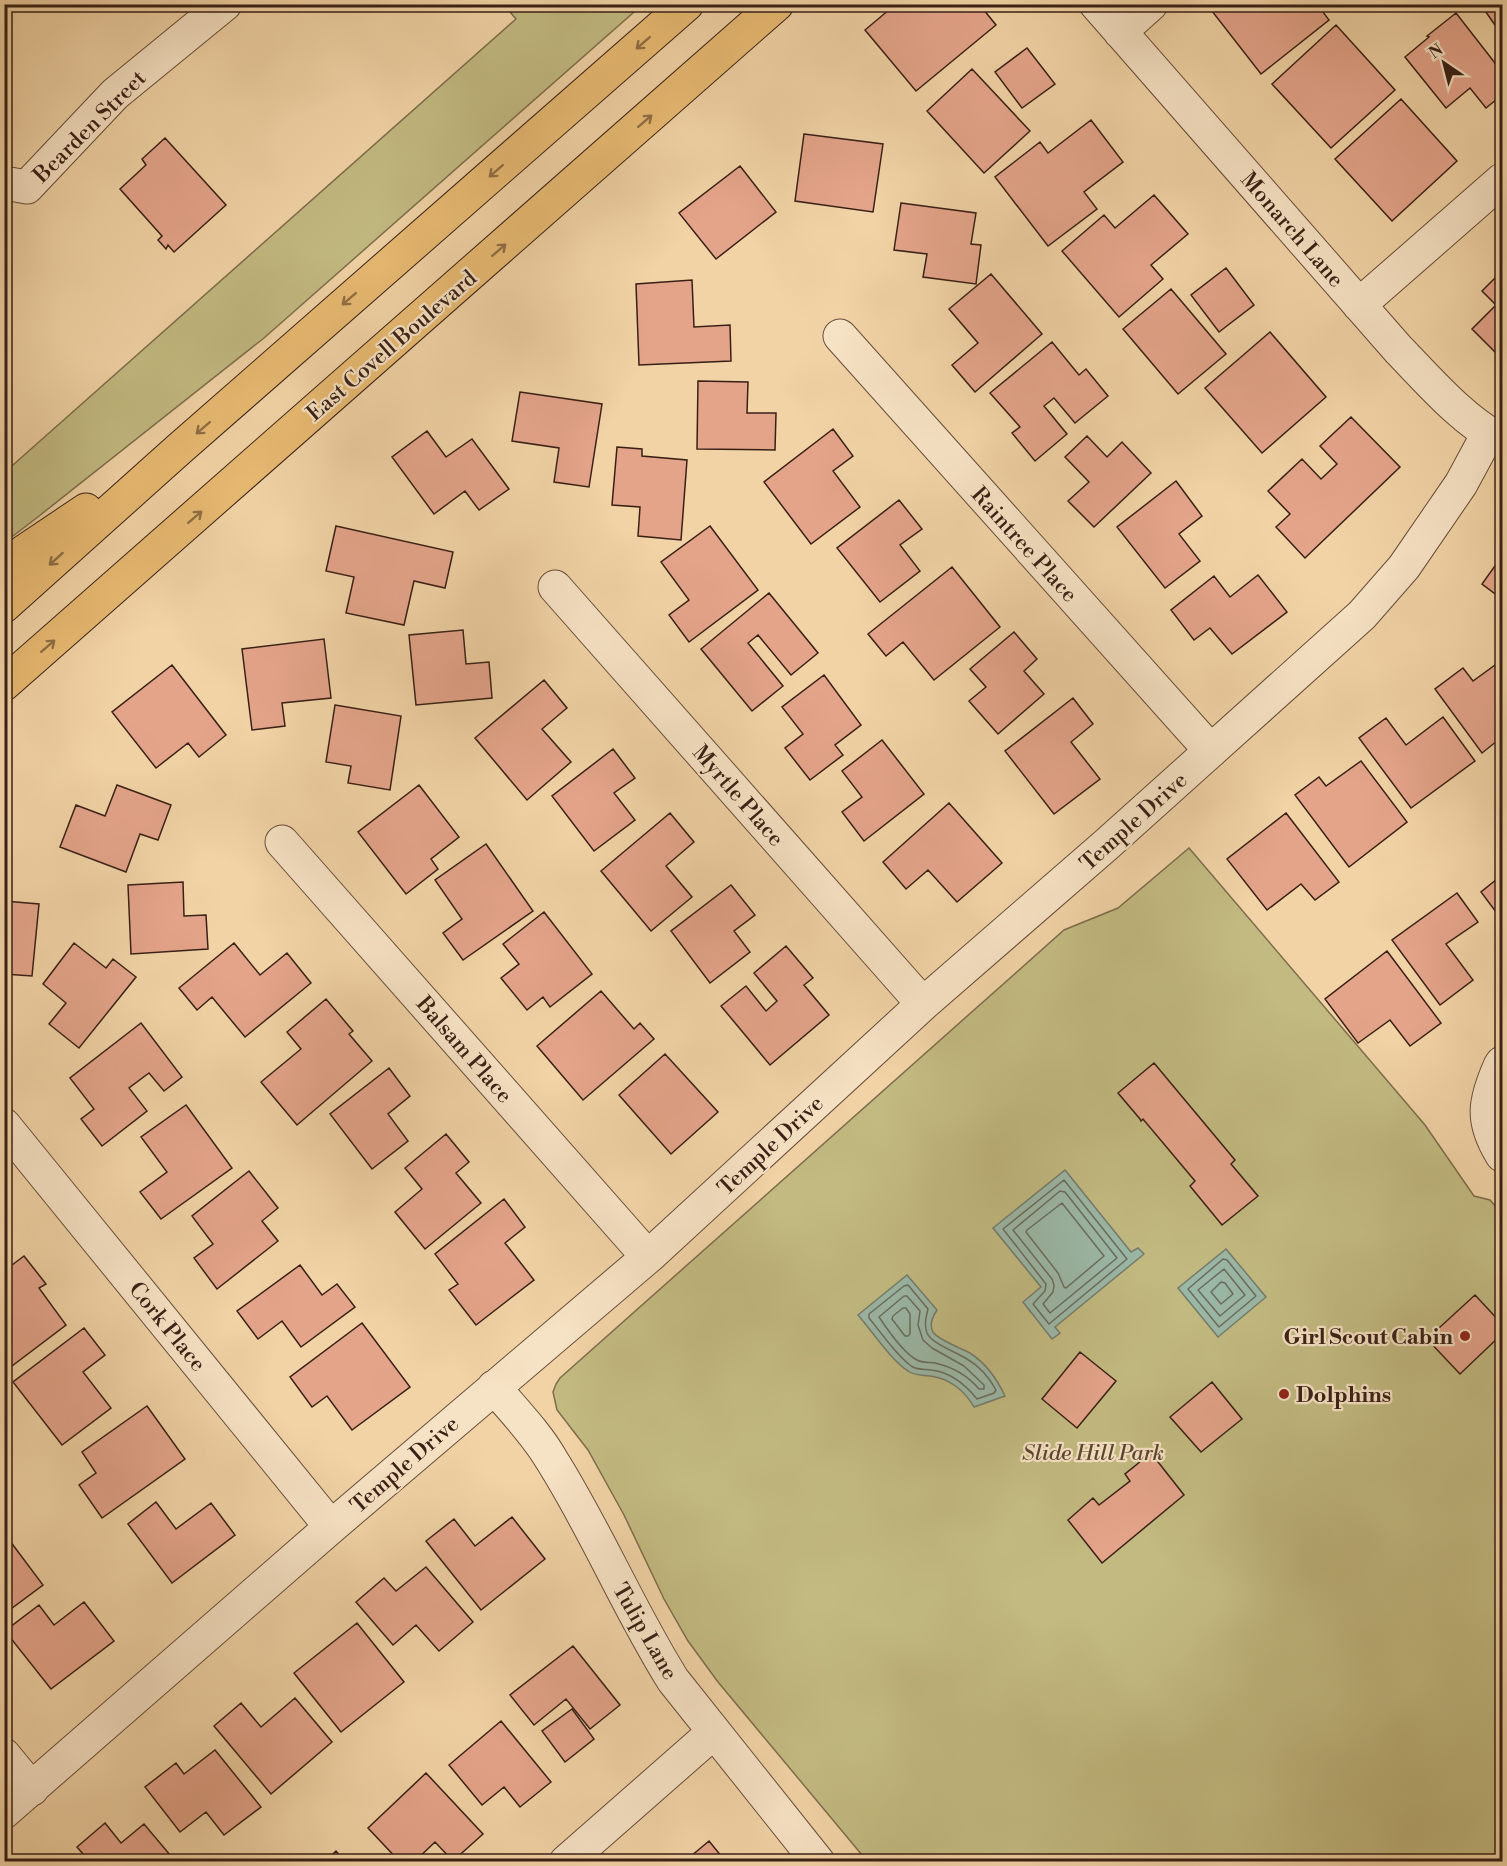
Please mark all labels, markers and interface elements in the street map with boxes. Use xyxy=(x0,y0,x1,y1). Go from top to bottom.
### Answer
north arrow xyxy=(1414,33,1474,93)
one-way arrow xyxy=(636,36,651,50)
text: N xyxy=(1425,40,1447,63)
street label: Bearden Street xyxy=(27,65,152,190)
one-way arrow xyxy=(637,114,652,128)
one-way arrow xyxy=(489,164,504,178)
street label: Monarch Lane xyxy=(1235,167,1349,293)
one-way arrow xyxy=(491,243,507,256)
street label: East Covell Boulevard xyxy=(301,265,483,427)
one-way arrow xyxy=(342,292,358,306)
one-way arrow xyxy=(196,421,211,435)
street label: Raintree Place xyxy=(965,482,1083,608)
one-way arrow xyxy=(187,510,202,524)
one-way arrow xyxy=(49,552,64,566)
one-way arrow xyxy=(41,639,56,653)
street label: Myrtle Place xyxy=(687,740,789,852)
street label: Temple Drive xyxy=(1075,767,1193,877)
street label: Balsam Place xyxy=(410,990,518,1109)
street label: Temple Drive xyxy=(713,1090,829,1202)
street label: Cork Place xyxy=(122,1277,211,1377)
place label: Girl Scout Cabin xyxy=(1284,1324,1453,1351)
marker: Girl Scout Cabin xyxy=(1458,1329,1472,1343)
place label: Dolphins xyxy=(1296,1382,1391,1409)
marker: Dolphins xyxy=(1277,1387,1291,1401)
street label: Temple Drive xyxy=(345,1411,465,1519)
park label: Slide Hill Park xyxy=(1022,1440,1164,1467)
street label: Tulip Lane xyxy=(606,1579,683,1685)

